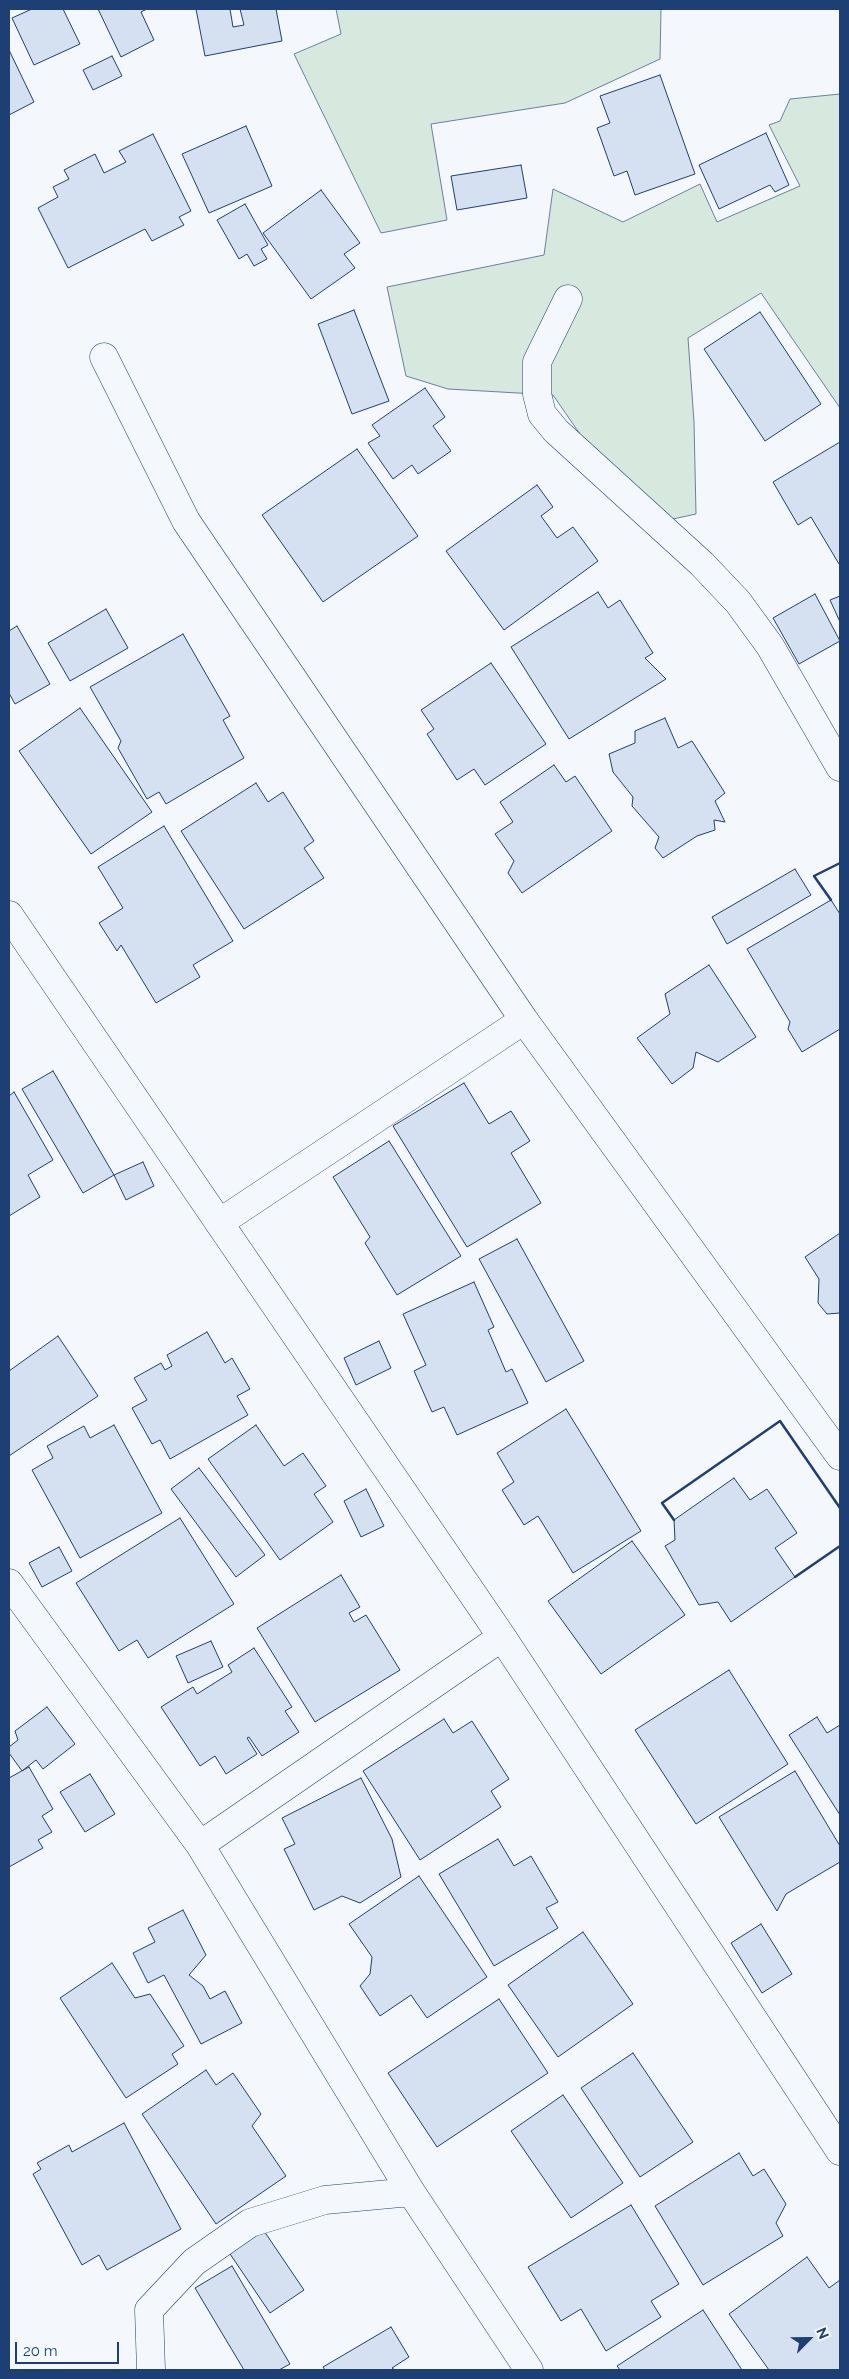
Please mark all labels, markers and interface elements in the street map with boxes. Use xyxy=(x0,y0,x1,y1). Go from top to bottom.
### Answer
north arrow xyxy=(784,2314,834,2364)
text: N xyxy=(813,2325,832,2341)
scale bar xyxy=(18,2332,121,2364)
text: 20 m xyxy=(23,2342,58,2360)

